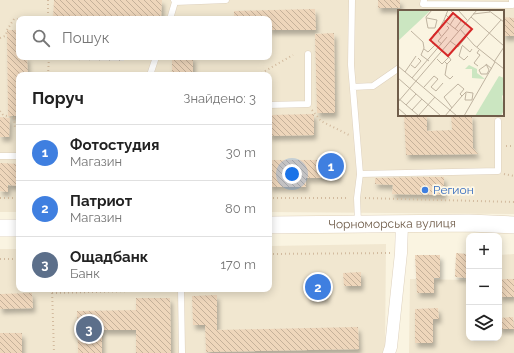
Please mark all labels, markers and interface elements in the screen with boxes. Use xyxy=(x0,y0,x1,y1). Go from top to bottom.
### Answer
inset map xyxy=(398,10,504,116)
search box xyxy=(16,16,272,60)
icon: search xyxy=(30,27,52,49)
text: Пошук xyxy=(62,29,110,47)
text: Поруч xyxy=(32,88,84,108)
text: Знайдено: 3 xyxy=(183,91,256,106)
text: Фотостудия xyxy=(70,136,159,154)
text: 1 xyxy=(42,145,48,160)
text: 30 m xyxy=(226,145,256,160)
pin: 1 xyxy=(318,151,344,181)
text: Магазин xyxy=(70,154,122,169)
your location xyxy=(282,164,302,184)
place label: Регион xyxy=(433,183,474,197)
marker: Регион xyxy=(420,185,430,195)
text: Патриот xyxy=(70,192,132,210)
text: 2 xyxy=(41,201,49,216)
text: 80 m xyxy=(225,201,256,216)
text: Магазин xyxy=(70,210,122,225)
street label: Чорноморська вулиця xyxy=(328,216,456,231)
map controls xyxy=(466,233,502,341)
button: + xyxy=(466,233,502,269)
text: Ощадбанк xyxy=(70,248,148,266)
text: 3 xyxy=(41,257,49,272)
text: 170 m xyxy=(220,257,256,272)
text: Банк xyxy=(70,266,100,281)
button: − xyxy=(466,269,502,305)
pin: 2 xyxy=(305,272,331,302)
button: layers xyxy=(466,305,502,341)
pin: 3 xyxy=(76,314,102,344)

